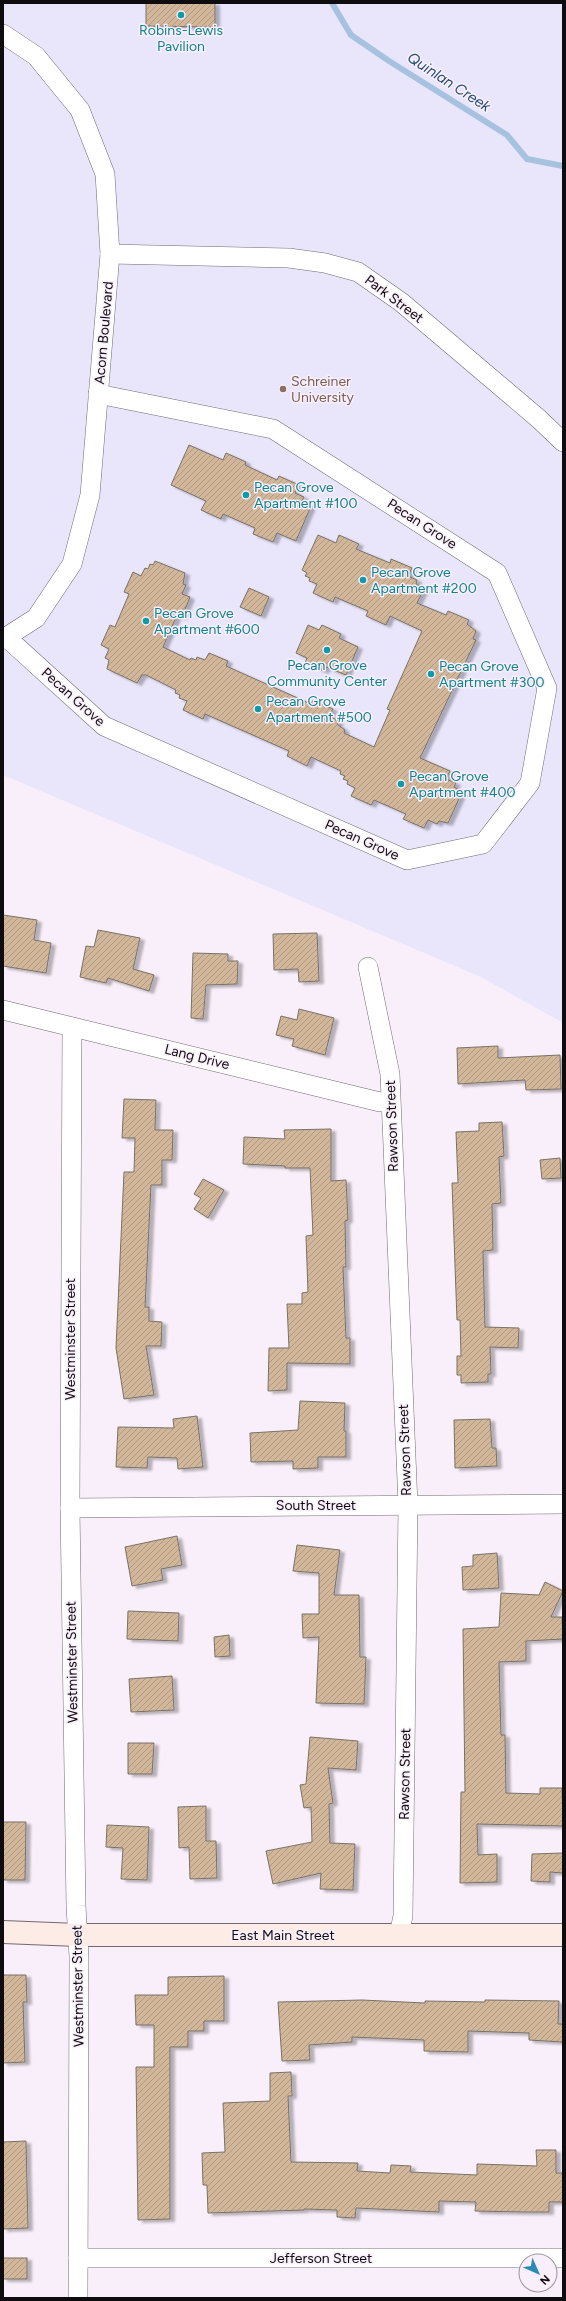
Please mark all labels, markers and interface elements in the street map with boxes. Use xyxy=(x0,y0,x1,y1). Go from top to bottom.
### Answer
marker: Robins-Lewis Pavilion xyxy=(176,10,186,20)
place label: Robins-Lewis Pavilion xyxy=(139,22,223,55)
water label: Quinlan Creek xyxy=(404,48,495,116)
street label: Park Street xyxy=(361,271,427,327)
street label: Acorn Boulevard xyxy=(91,281,117,385)
place label: Schreiner University xyxy=(291,373,355,406)
marker: Schreiner University xyxy=(278,384,288,394)
place label: Pecan Grove Apartment #100 xyxy=(254,479,358,512)
marker: Pecan Grove Apartment #100 xyxy=(241,490,251,500)
street label: Pecan Grove xyxy=(384,495,460,553)
place label: Pecan Grove Apartment #200 xyxy=(371,564,477,597)
marker: Pecan Grove Apartment #200 xyxy=(358,575,368,585)
place label: Pecan Grove Apartment #600 xyxy=(154,605,260,638)
marker: Pecan Grove Apartment #600 xyxy=(141,616,151,626)
marker: Pecan Grove Community Center xyxy=(322,645,332,655)
place label: Pecan Grove Community Center xyxy=(267,657,387,690)
place label: Pecan Grove Apartment #300 xyxy=(439,658,544,691)
street label: Pecan Grove xyxy=(38,664,109,730)
marker: Pecan Grove Apartment #300 xyxy=(426,669,436,679)
place label: Pecan Grove Apartment #500 xyxy=(266,693,372,726)
marker: Pecan Grove Apartment #500 xyxy=(253,704,263,714)
place label: Pecan Grove Apartment #400 xyxy=(409,768,516,801)
marker: Pecan Grove Apartment #400 xyxy=(396,779,406,789)
street label: Pecan Grove xyxy=(322,816,402,864)
street label: Lang Drive xyxy=(163,1041,232,1073)
street label: Rawson Street xyxy=(382,1080,402,1172)
street label: Westminster Street xyxy=(62,1278,79,1400)
street label: Rawson Street xyxy=(395,1404,415,1496)
street label: South Street xyxy=(276,1497,356,1514)
street label: Westminster Street xyxy=(62,1601,82,1723)
street label: Rawson Street xyxy=(396,1728,414,1820)
street label: Westminster Street xyxy=(68,1925,88,2047)
street label: East Main Street xyxy=(231,1927,335,1944)
street label: Jefferson Street xyxy=(270,2250,372,2267)
north arrow xyxy=(518,2253,558,2293)
text: N xyxy=(537,2272,552,2287)

